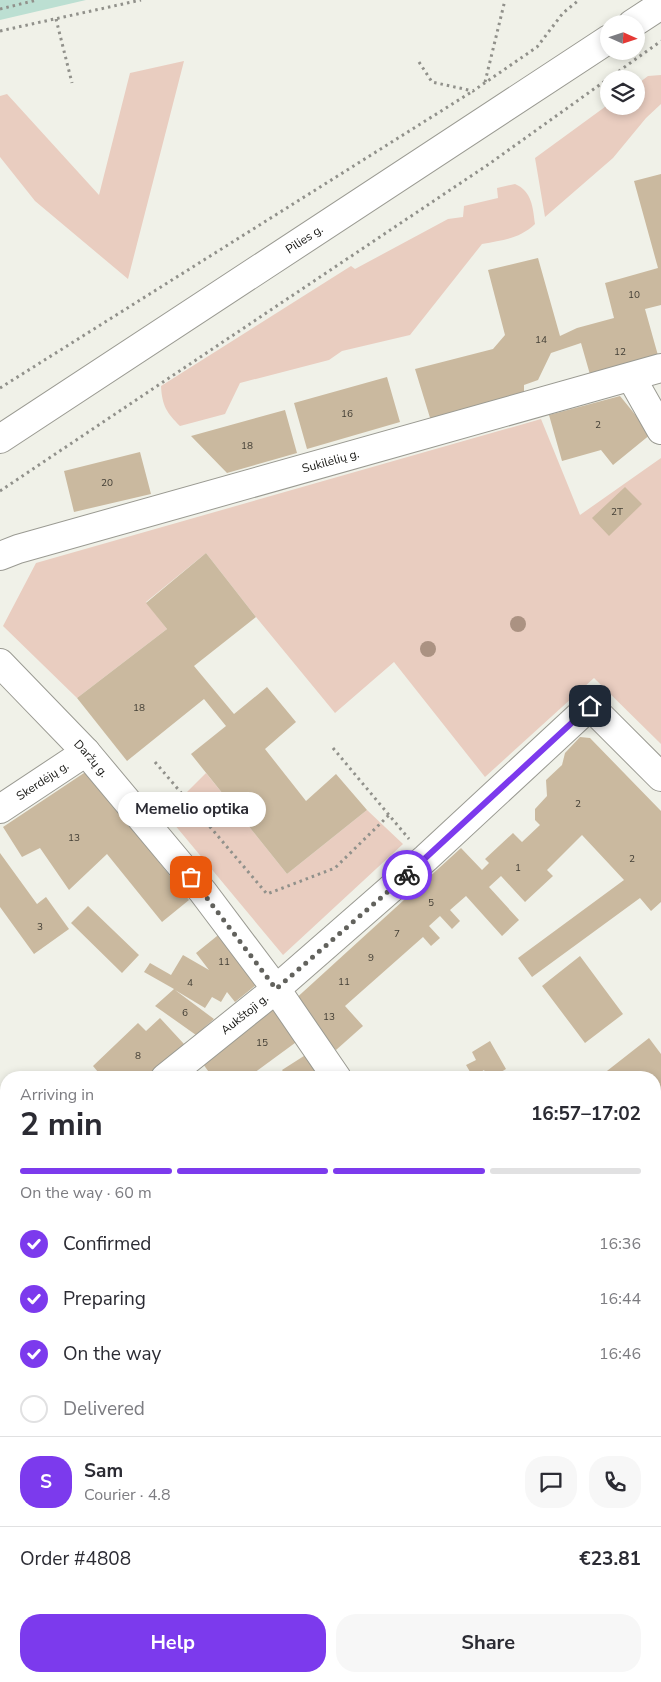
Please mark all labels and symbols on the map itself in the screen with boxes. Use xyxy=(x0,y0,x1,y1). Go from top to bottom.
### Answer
north arrow xyxy=(600,15,645,60)
street label: Pilies g. xyxy=(282,221,326,257)
house number: 10 xyxy=(628,288,640,302)
house number: 14 xyxy=(535,333,547,347)
house number: 12 xyxy=(614,345,626,359)
house number: 16 xyxy=(341,407,353,421)
house number: 2 xyxy=(595,418,601,432)
house number: 18 xyxy=(241,439,253,453)
street label: Sukilėlių g. xyxy=(300,445,361,477)
house number: 20 xyxy=(101,476,113,490)
house number: 2T xyxy=(611,505,623,519)
pin xyxy=(569,685,611,727)
house number: 18 xyxy=(133,701,145,715)
street label: Daržų g. xyxy=(70,736,112,781)
street label: Skerdėjų g. xyxy=(13,758,72,804)
callout: Memelio optika xyxy=(117,792,265,827)
house number: 2 xyxy=(575,797,581,811)
house number: 13 xyxy=(68,831,80,845)
courier xyxy=(382,850,432,900)
house number: 2 xyxy=(629,852,635,866)
pin xyxy=(170,856,212,898)
house number: 1 xyxy=(515,861,521,875)
house number: 5 xyxy=(428,896,434,910)
house number: 3 xyxy=(37,920,43,934)
house number: 7 xyxy=(394,927,400,941)
house number: 9 xyxy=(368,951,374,965)
house number: 11 xyxy=(218,955,230,969)
house number: 11 xyxy=(338,975,350,989)
house number: 4 xyxy=(187,976,193,990)
street label: Aukštoji g. xyxy=(218,990,272,1038)
house number: 6 xyxy=(182,1006,188,1020)
house number: 13 xyxy=(323,1010,335,1024)
house number: 15 xyxy=(256,1036,268,1050)
house number: 8 xyxy=(135,1049,141,1063)

